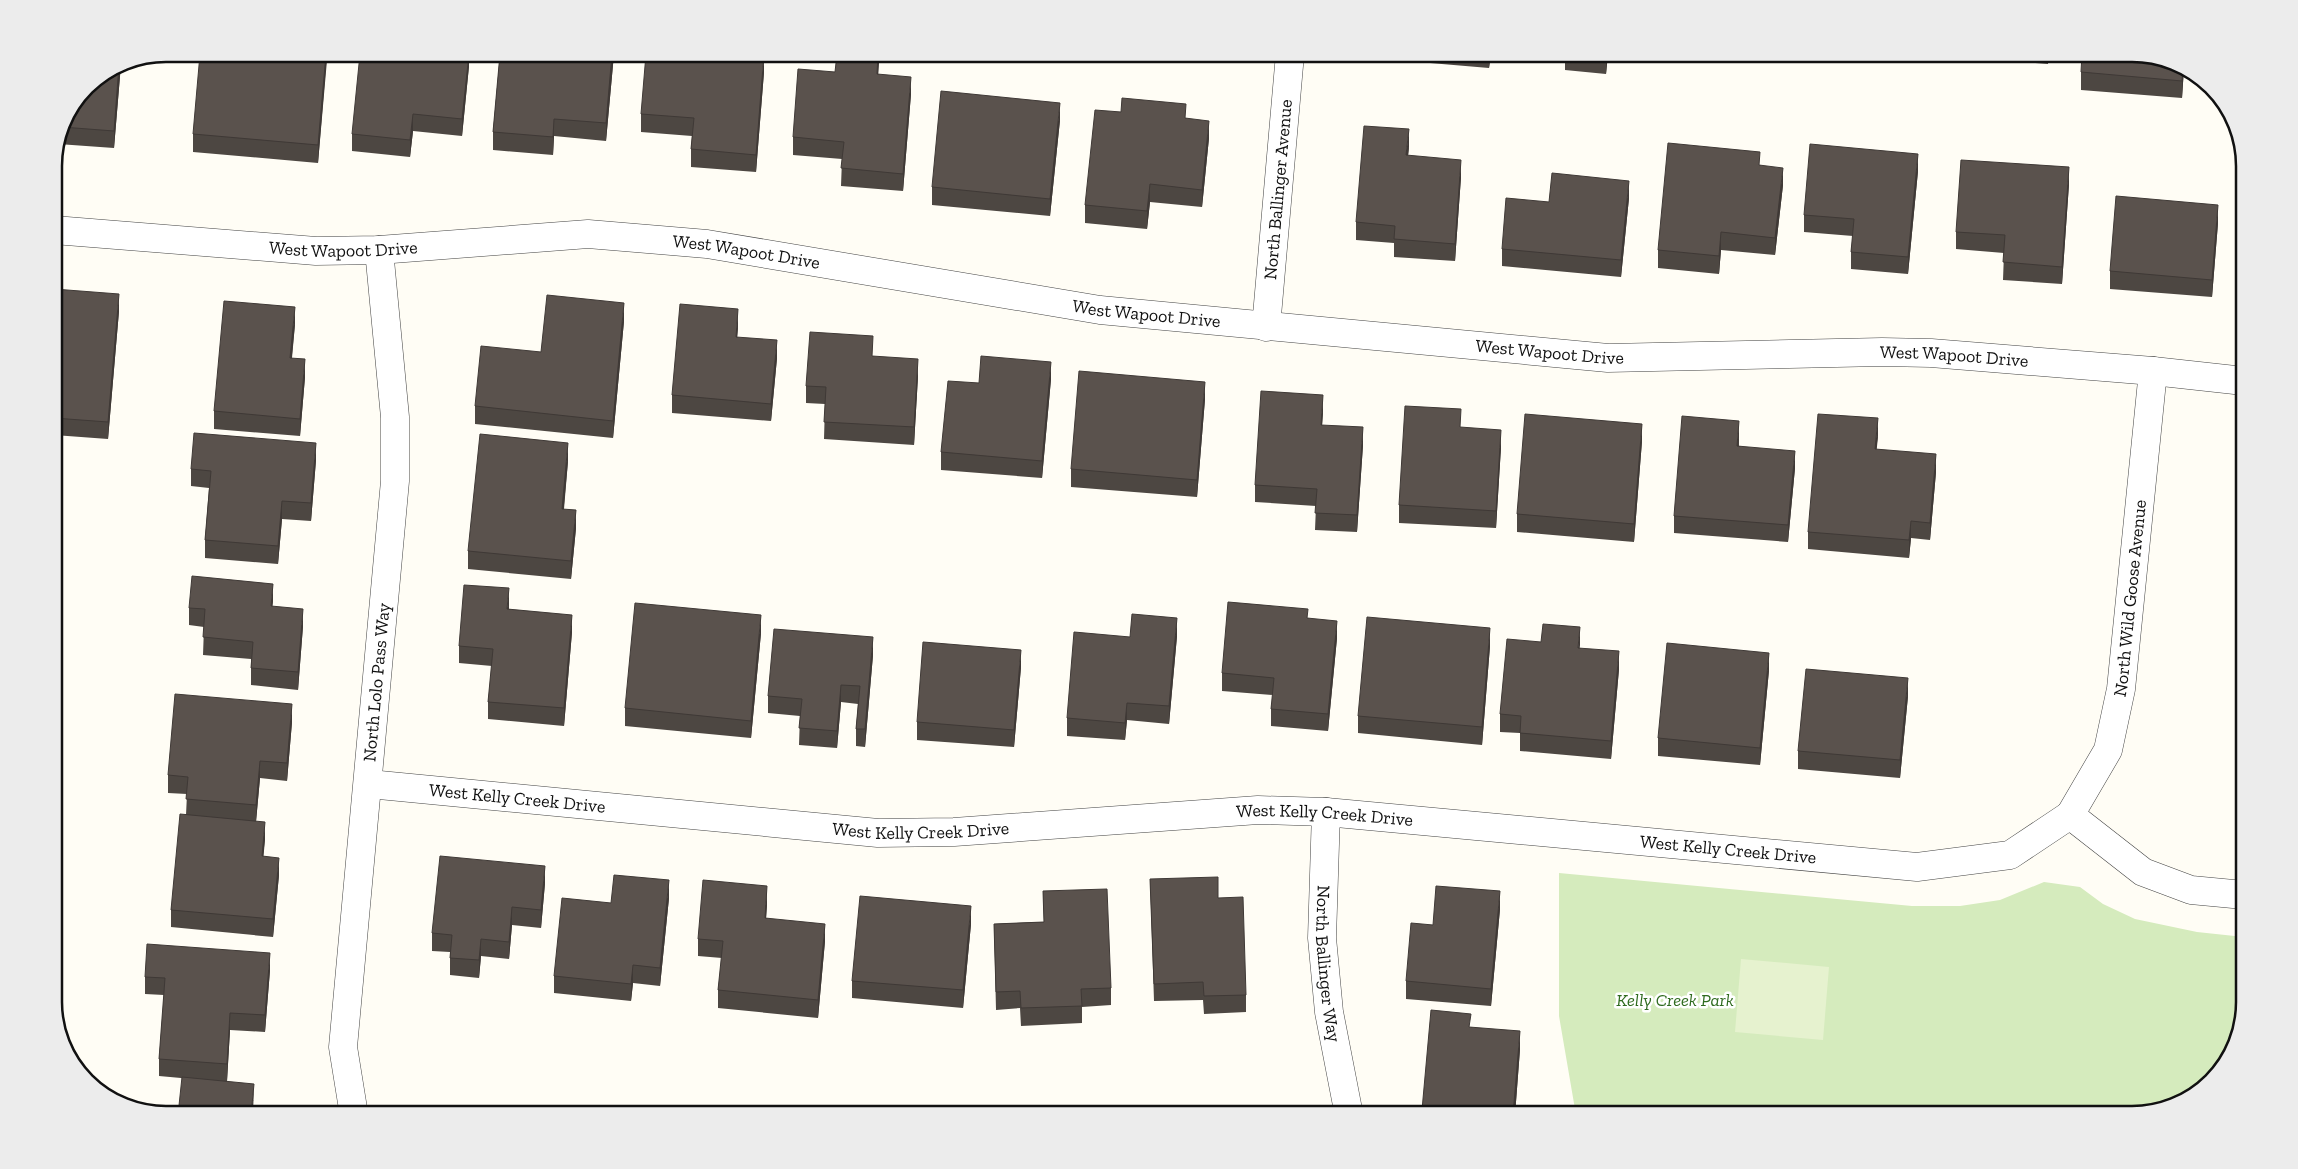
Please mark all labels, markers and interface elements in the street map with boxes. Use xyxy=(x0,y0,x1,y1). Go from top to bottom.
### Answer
street label: North Ballinger Avenue xyxy=(1259,98,1297,281)
street label: West Wapoot Drive xyxy=(672,230,822,274)
street label: West Wapoot Drive xyxy=(268,236,418,262)
street label: West Wapoot Drive xyxy=(1071,295,1222,332)
street label: West Wapoot Drive xyxy=(1474,335,1624,369)
street label: West Wapoot Drive xyxy=(1880,341,2029,372)
street label: North Wild Goose Avenue xyxy=(2109,499,2151,699)
street label: North Lolo Pass Way xyxy=(358,601,395,763)
street label: West Kelly Creek Drive xyxy=(428,779,606,818)
street label: West Kelly Creek Drive xyxy=(1236,799,1414,831)
street label: West Kelly Creek Drive xyxy=(831,817,1010,844)
street label: West Kelly Creek Drive xyxy=(1639,830,1817,869)
street label: North Ballinger Way xyxy=(1311,885,1346,1045)
park label: Kelly Creek Park xyxy=(1616,989,1734,1011)

